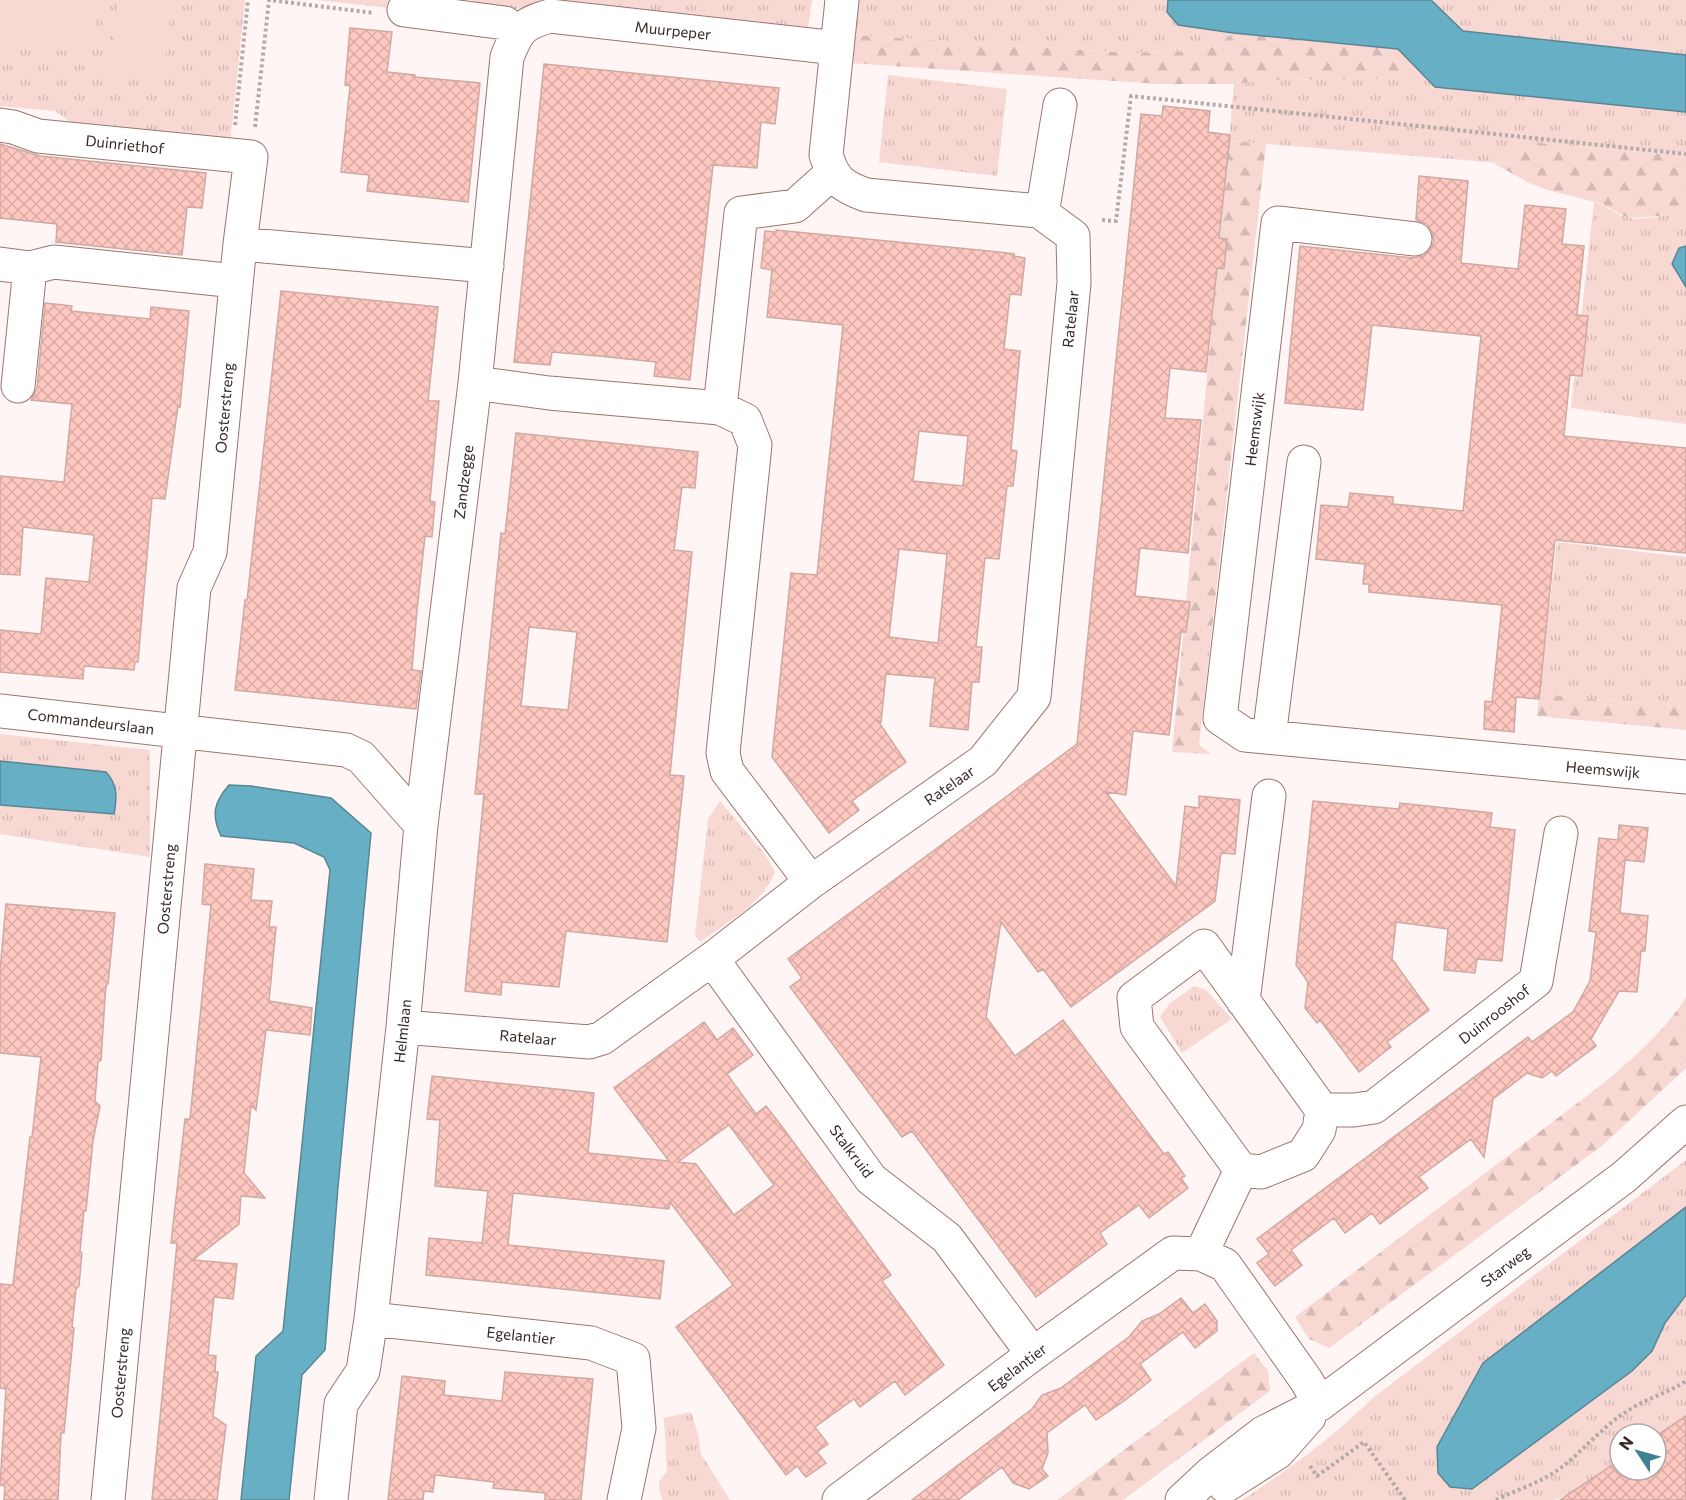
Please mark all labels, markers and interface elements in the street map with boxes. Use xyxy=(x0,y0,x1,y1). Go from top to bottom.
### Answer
street label: Muurpeper xyxy=(634,17,712,43)
street label: Duinriethof xyxy=(85,131,165,157)
street label: Ratelaar xyxy=(1058,290,1082,348)
street label: Oosterstreng xyxy=(211,362,237,454)
street label: Heemswijk xyxy=(1241,391,1267,467)
street label: Zandzegge xyxy=(450,444,476,520)
street label: Commandeurslaan xyxy=(27,704,155,738)
street label: Heemswijk xyxy=(1565,757,1641,781)
street label: Ratelaar xyxy=(920,761,978,809)
street label: Oosterstreng xyxy=(153,843,179,935)
street label: Duinrooshof xyxy=(1455,981,1533,1047)
street label: Helmlaan xyxy=(390,998,414,1064)
street label: Ratelaar xyxy=(499,1026,557,1048)
street label: Stalkruid xyxy=(826,1121,878,1181)
street label: Starweg xyxy=(1477,1242,1533,1290)
street label: Egelantier xyxy=(486,1322,556,1348)
street label: Oosterstreng xyxy=(107,1327,133,1419)
street label: Egelantier xyxy=(984,1339,1050,1395)
north arrow xyxy=(1608,1422,1668,1482)
text: N xyxy=(1614,1432,1637,1453)

